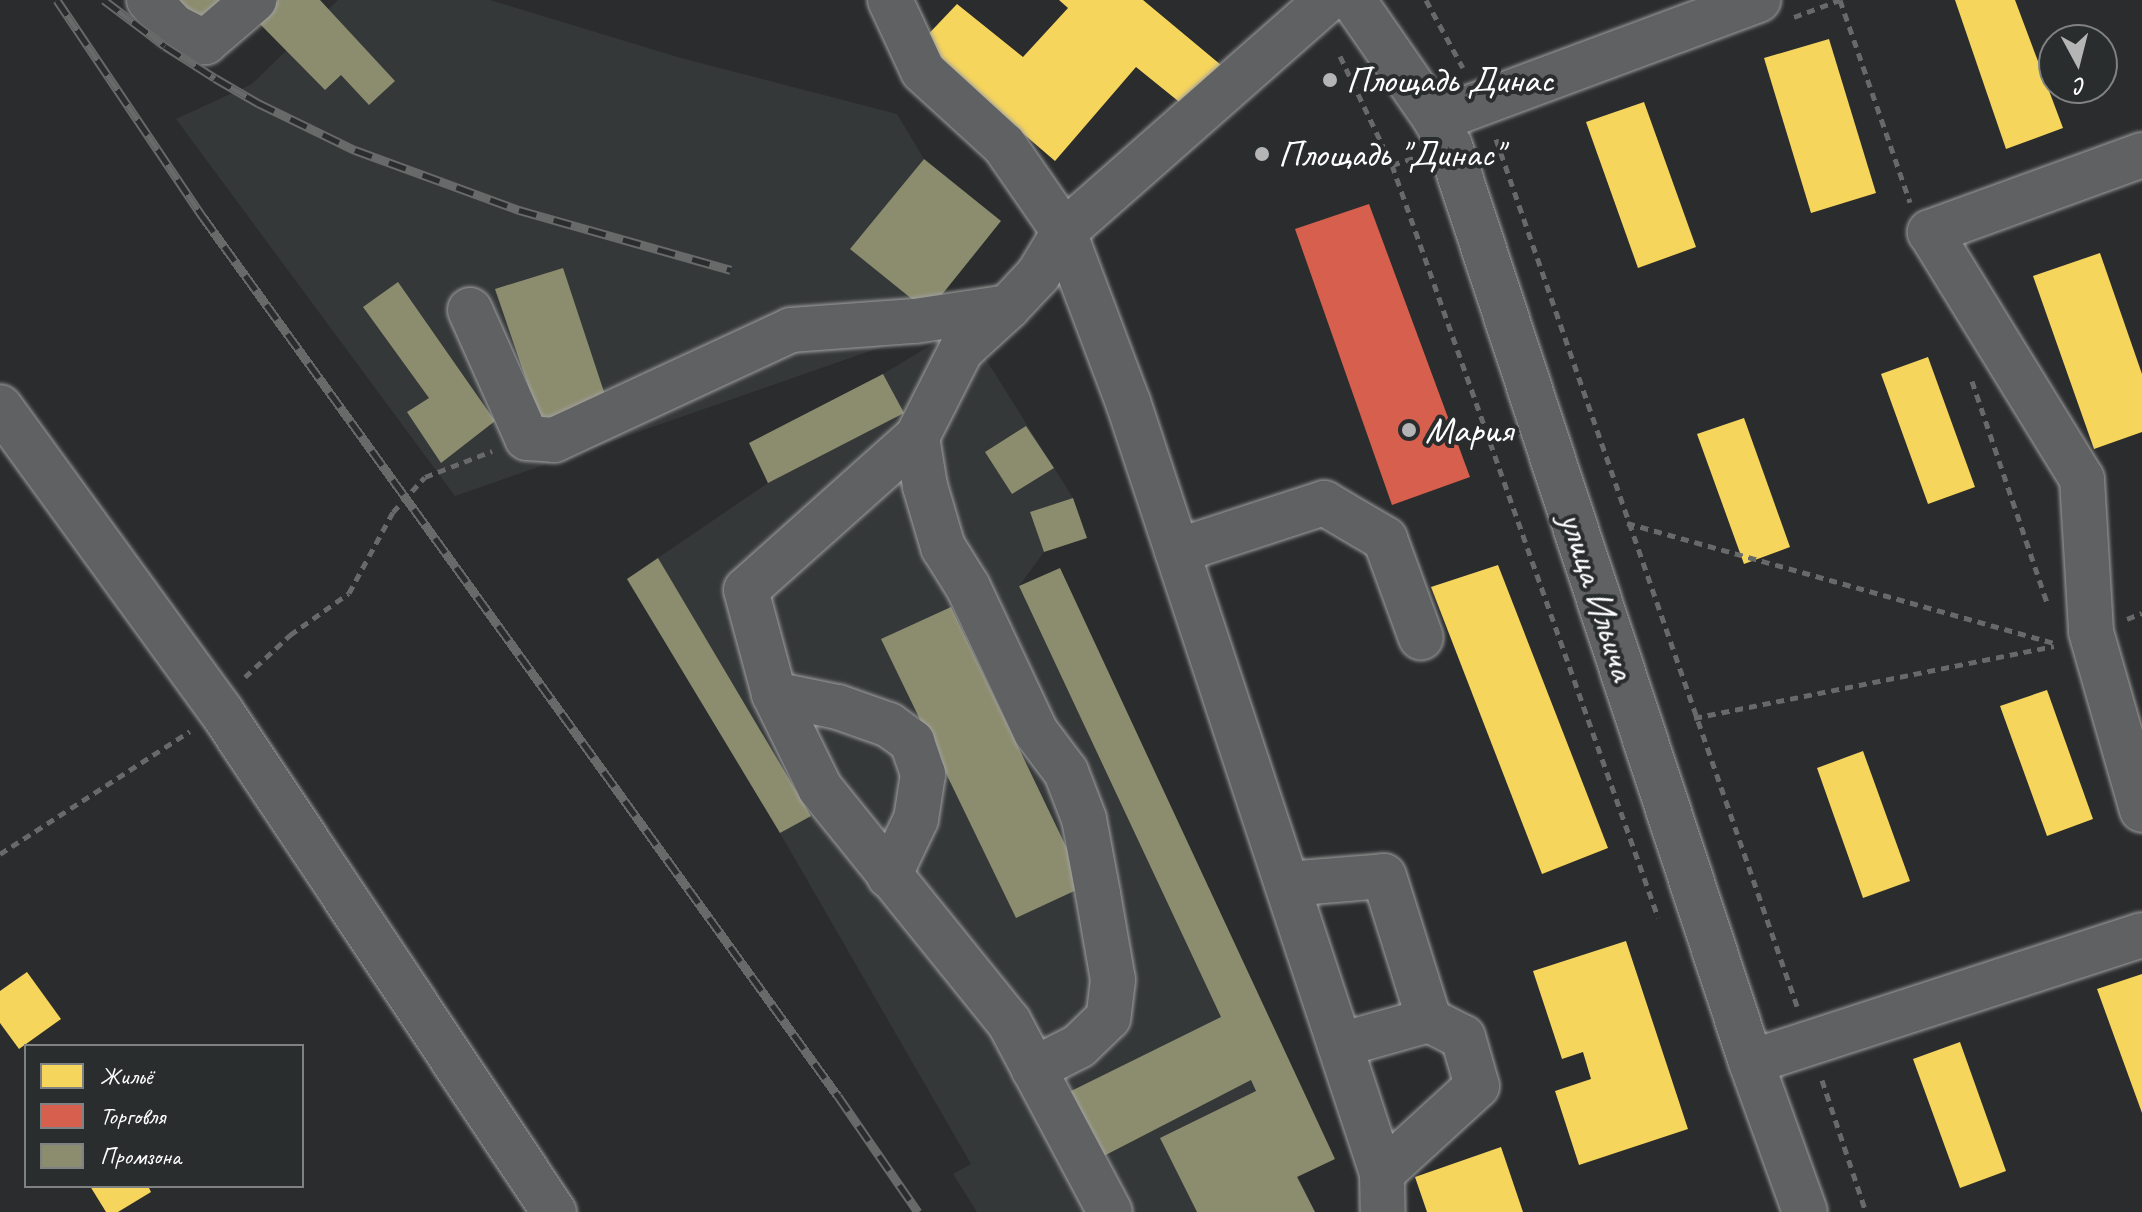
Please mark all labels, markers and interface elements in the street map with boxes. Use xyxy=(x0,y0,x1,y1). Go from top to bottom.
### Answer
north arrow xyxy=(2038,24,2118,104)
place label: Площадь Динас xyxy=(1346,57,1552,103)
marker: Площадь Динас xyxy=(1321,71,1339,89)
text: С xyxy=(2074,71,2088,100)
place label: Площадь "Динас" xyxy=(1278,131,1502,177)
marker: Площадь "Динас" xyxy=(1253,145,1271,163)
place label: Мария xyxy=(1425,407,1513,453)
marker: Мария xyxy=(1400,421,1418,439)
street label: улица Ильича xyxy=(1550,507,1646,685)
legend xyxy=(24,1044,304,1188)
text: Жильё xyxy=(100,1061,152,1091)
text: Торговля xyxy=(100,1101,165,1131)
text: Промзона xyxy=(100,1141,181,1171)

